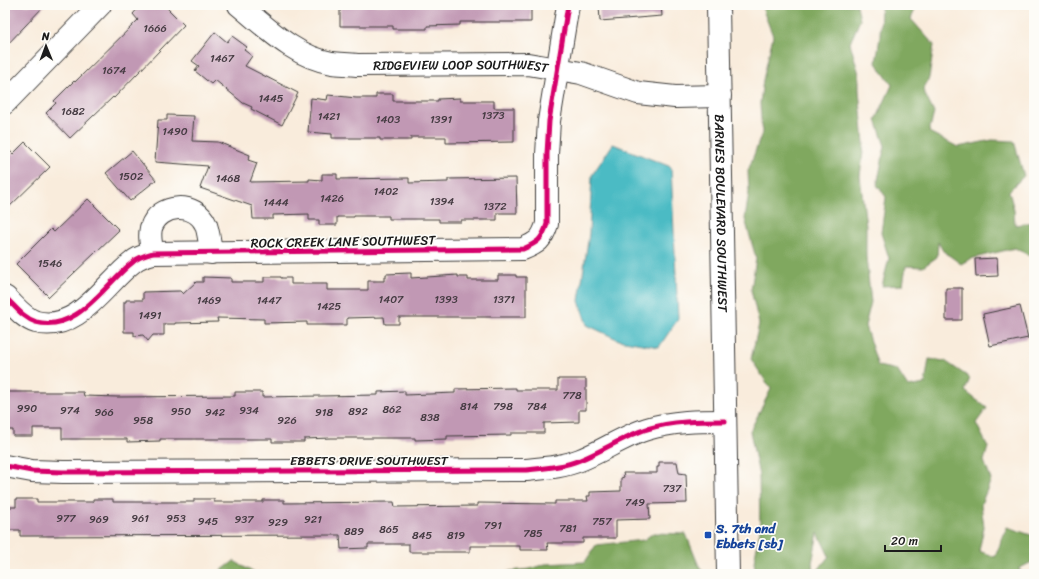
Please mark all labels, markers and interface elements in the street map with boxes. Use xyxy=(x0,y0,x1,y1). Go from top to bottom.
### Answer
house number: 1666 xyxy=(143,19,167,38)
north arrow xyxy=(26,26,66,66)
text: N xyxy=(41,27,50,46)
house number: 1467 xyxy=(210,49,235,68)
street label: RIDGEVIEW LOOP SOUTHWEST xyxy=(373,53,551,79)
house number: 1674 xyxy=(102,61,126,80)
house number: 1445 xyxy=(258,89,284,108)
house number: 1682 xyxy=(61,102,86,121)
house number: 1373 xyxy=(481,106,505,125)
house number: 1421 xyxy=(318,107,341,126)
house number: 1403 xyxy=(376,110,400,129)
house number: 1391 xyxy=(430,110,452,129)
street label: BARNES BOULEVARD SOUTHWEST xyxy=(708,114,734,314)
house number: 1490 xyxy=(162,122,188,141)
house number: 1502 xyxy=(119,167,144,186)
house number: 1468 xyxy=(216,169,241,188)
house number: 1402 xyxy=(374,182,399,201)
house number: 1426 xyxy=(320,189,344,208)
house number: 1394 xyxy=(430,192,454,211)
house number: 1444 xyxy=(263,193,289,212)
house number: 1372 xyxy=(483,197,507,216)
street label: ROCK CREEK LANE SOUTHWEST xyxy=(251,228,437,255)
house number: 1546 xyxy=(38,254,62,273)
house number: 1407 xyxy=(379,290,404,309)
house number: 1393 xyxy=(434,290,458,309)
house number: 1371 xyxy=(493,290,515,309)
house number: 1469 xyxy=(197,291,222,310)
house number: 1447 xyxy=(257,291,282,310)
house number: 1425 xyxy=(317,297,342,316)
house number: 1491 xyxy=(138,306,162,325)
house number: 778 xyxy=(562,386,582,405)
house number: 814 xyxy=(460,397,478,416)
house number: 798 xyxy=(493,397,513,416)
house number: 784 xyxy=(527,397,547,416)
house number: 990 xyxy=(17,399,37,418)
house number: 862 xyxy=(382,400,402,419)
house number: 974 xyxy=(60,401,80,420)
house number: 934 xyxy=(239,401,259,420)
house number: 950 xyxy=(171,402,191,421)
house number: 892 xyxy=(348,402,369,421)
house number: 966 xyxy=(94,403,114,422)
house number: 942 xyxy=(205,403,226,422)
house number: 918 xyxy=(315,403,333,422)
house number: 838 xyxy=(420,408,440,427)
house number: 958 xyxy=(133,411,153,430)
house number: 926 xyxy=(277,411,297,430)
street label: EBBETS DRIVE SOUTHWEST xyxy=(290,449,449,472)
house number: 737 xyxy=(663,479,682,498)
house number: 749 xyxy=(625,493,645,512)
house number: 977 xyxy=(56,509,76,528)
house number: 961 xyxy=(131,509,149,528)
house number: 953 xyxy=(166,509,186,528)
house number: 969 xyxy=(89,510,109,529)
house number: 937 xyxy=(234,510,254,529)
house number: 921 xyxy=(304,510,322,529)
house number: 945 xyxy=(198,512,218,531)
house number: 757 xyxy=(592,512,612,531)
house number: 929 xyxy=(268,513,288,532)
house number: 791 xyxy=(484,516,502,535)
place label: S. 7th and Ebbets [sb] xyxy=(715,517,784,555)
house number: 781 xyxy=(559,519,577,538)
house number: 865 xyxy=(379,520,399,539)
house number: 889 xyxy=(344,522,364,541)
house number: 785 xyxy=(523,524,543,543)
house number: 845 xyxy=(412,526,432,545)
house number: 819 xyxy=(447,526,465,545)
scale bar xyxy=(885,527,941,553)
marker: S. 7th and Ebbets [sb] xyxy=(703,530,713,540)
text: 20 m xyxy=(891,530,918,552)

